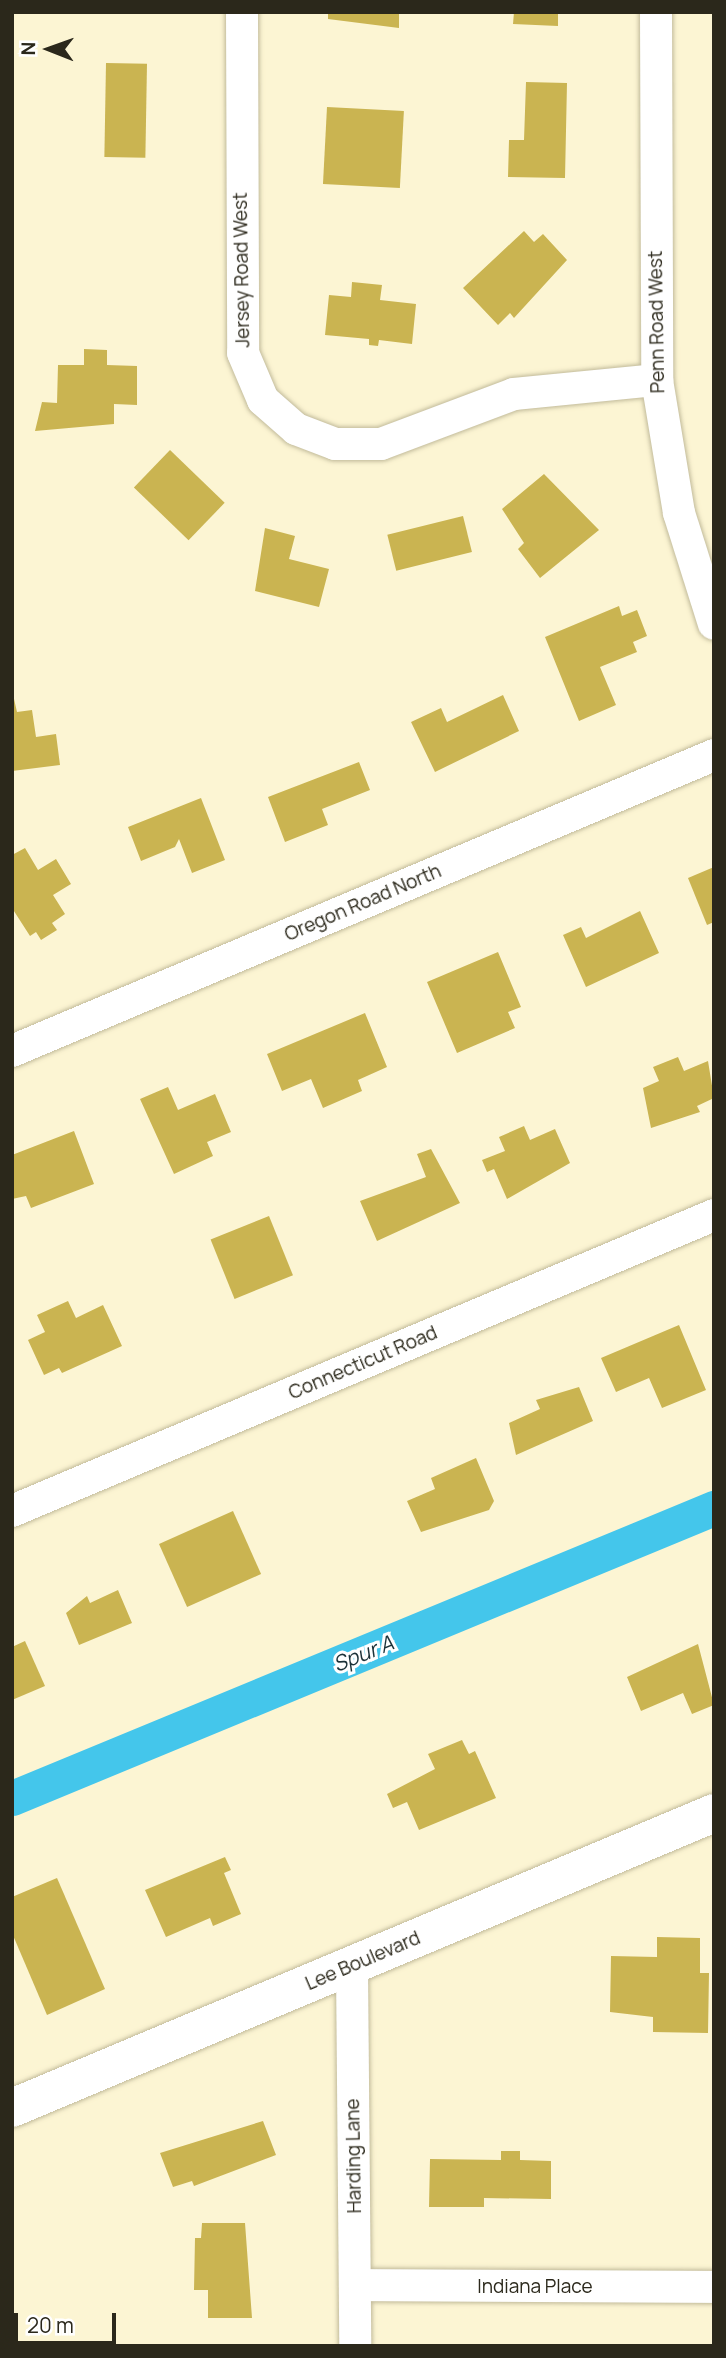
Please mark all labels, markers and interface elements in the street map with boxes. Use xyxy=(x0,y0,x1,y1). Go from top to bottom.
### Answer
north arrow xyxy=(14,14,84,84)
text: N xyxy=(15,42,41,56)
street label: Jersey Road West xyxy=(229,192,255,348)
street label: Penn Road West xyxy=(644,250,670,394)
street label: Oregon Road North xyxy=(281,860,445,946)
street label: Connecticut Road xyxy=(285,1321,441,1405)
water label: Spur A xyxy=(329,1630,397,1676)
street label: Lee Boulevard xyxy=(302,1927,424,1995)
street label: Harding Lane xyxy=(342,2098,366,2214)
street label: Indiana Place xyxy=(477,2276,593,2298)
scale bar xyxy=(18,2298,119,2342)
text: 20 m xyxy=(27,2311,74,2339)

